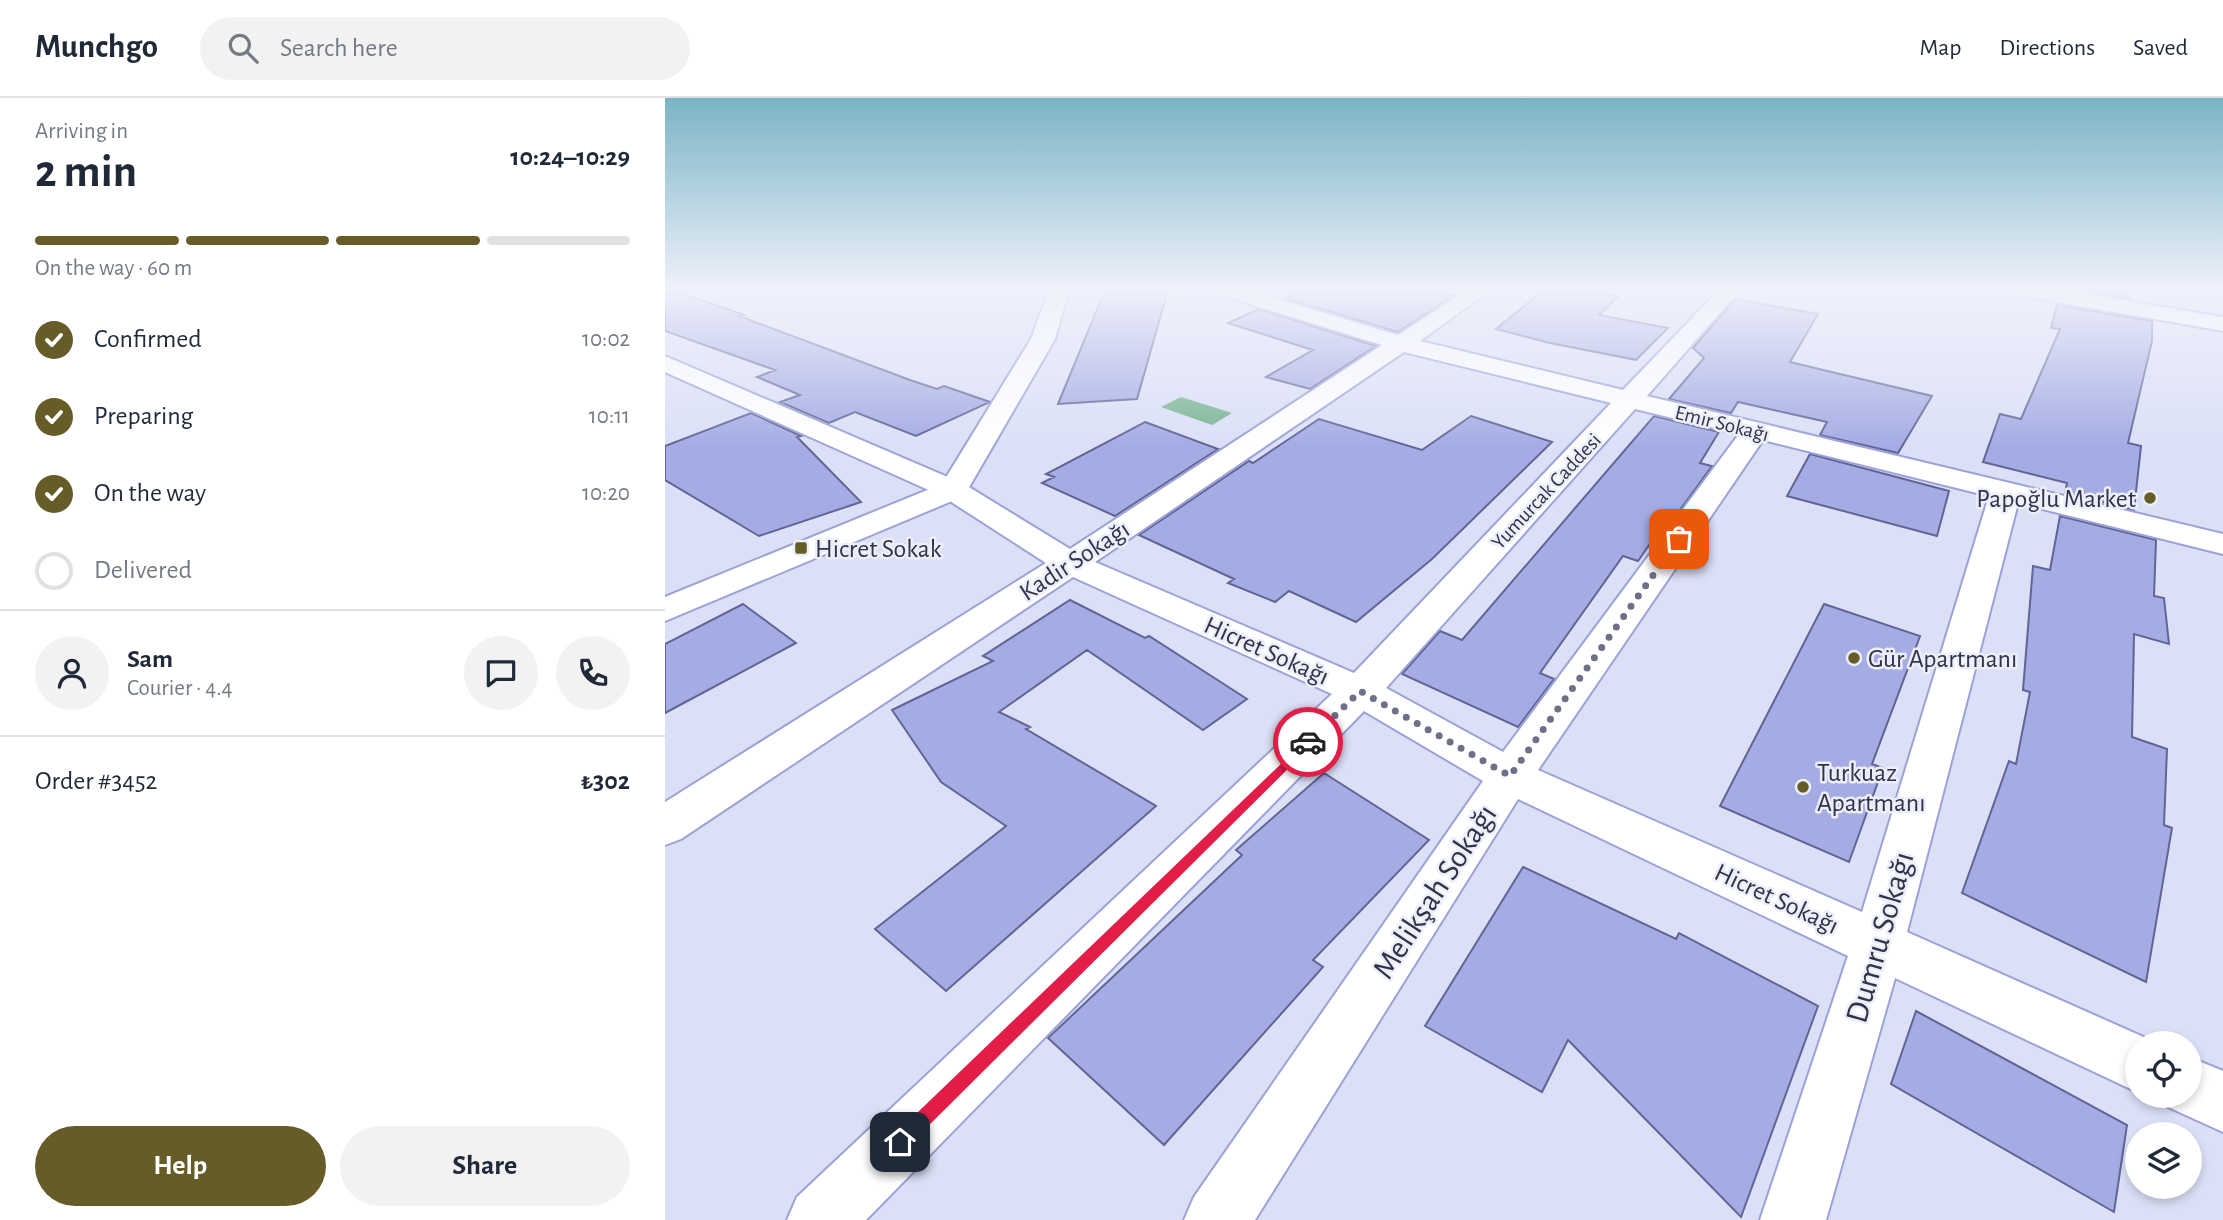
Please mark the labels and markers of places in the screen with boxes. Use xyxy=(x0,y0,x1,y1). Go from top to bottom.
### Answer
place label: Papoğlu Market xyxy=(1976,486,2136,512)
marker: Papoğlu Market xyxy=(2142,490,2158,506)
pin xyxy=(1649,509,1709,569)
place label: Hicret Sokak xyxy=(815,536,942,562)
marker: Hicret Sokak xyxy=(793,540,809,556)
place label: Gür Apartmanı xyxy=(1868,646,2017,672)
marker: Gür Apartmanı xyxy=(1846,650,1862,666)
place label: Turkuaz Apartmanı xyxy=(1817,760,1925,816)
marker: Turkuaz Apartmanı xyxy=(1795,779,1811,795)
pin xyxy=(870,1112,930,1172)

